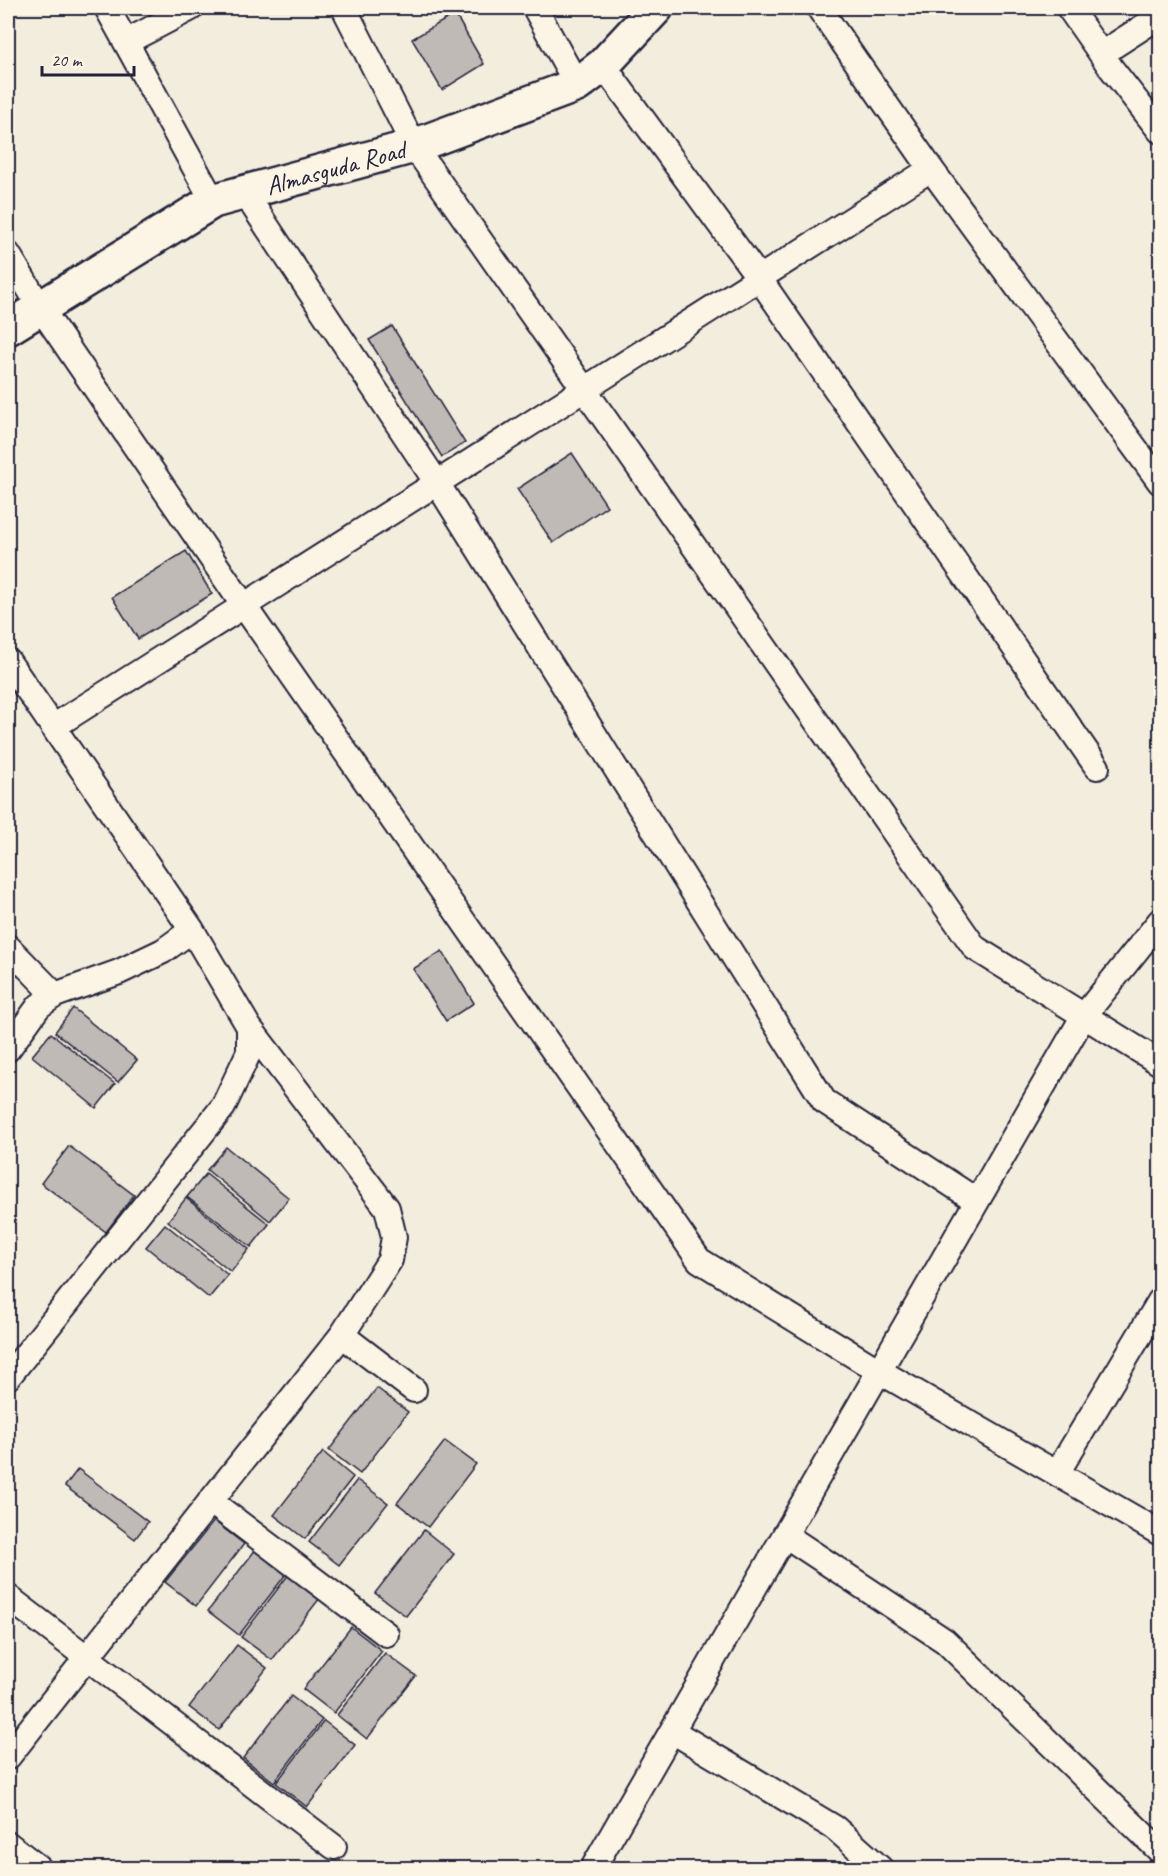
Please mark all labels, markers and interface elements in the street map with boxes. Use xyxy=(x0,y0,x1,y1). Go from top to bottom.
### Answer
scale bar xyxy=(42,39,134,77)
text: 20 m xyxy=(51,49,84,71)
street label: Almasguda Road xyxy=(262,132,412,202)

